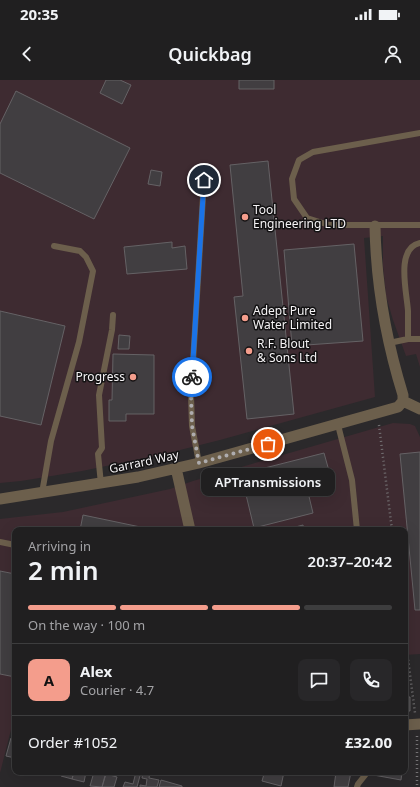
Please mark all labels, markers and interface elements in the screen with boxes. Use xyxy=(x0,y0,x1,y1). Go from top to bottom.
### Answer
text: 20:35 xyxy=(20,4,59,24)
text: Quickbag xyxy=(168,42,252,66)
icon: back xyxy=(16,43,38,65)
icon: person xyxy=(382,43,404,65)
pin xyxy=(187,163,221,197)
icon: home xyxy=(193,169,215,191)
place label: Tool Engineering LTD xyxy=(253,201,346,232)
marker: Tool Engineering LTD xyxy=(240,212,250,222)
place label: Adept Pure Water Limited xyxy=(253,302,332,333)
marker: Adept Pure Water Limited xyxy=(240,313,250,323)
place label: R.F. Blout & Sons Ltd xyxy=(257,335,317,366)
marker: R.F. Blout & Sons Ltd xyxy=(244,346,254,356)
courier xyxy=(172,357,212,397)
icon: bike xyxy=(181,366,203,388)
place label: Progress xyxy=(75,368,125,385)
marker: Progress xyxy=(128,372,138,382)
pin xyxy=(251,427,285,461)
icon: bag xyxy=(257,433,279,455)
street label: Garrard Way xyxy=(107,446,181,477)
callout: APTransmissions xyxy=(201,468,335,496)
text: APTransmissions xyxy=(215,473,321,491)
text: Arriving in xyxy=(28,537,91,555)
text: 20:37–20:42 xyxy=(308,551,392,571)
text: 2 min xyxy=(28,552,99,588)
text: On the way · 100 m xyxy=(28,616,145,634)
button: chat xyxy=(298,659,340,701)
button: phone xyxy=(350,659,392,701)
text: Alex xyxy=(80,661,112,681)
text: A xyxy=(44,670,54,690)
text: Courier · 4.7 xyxy=(80,681,154,699)
text: Order #1052 xyxy=(28,732,117,752)
text: £32.00 xyxy=(345,732,392,752)

